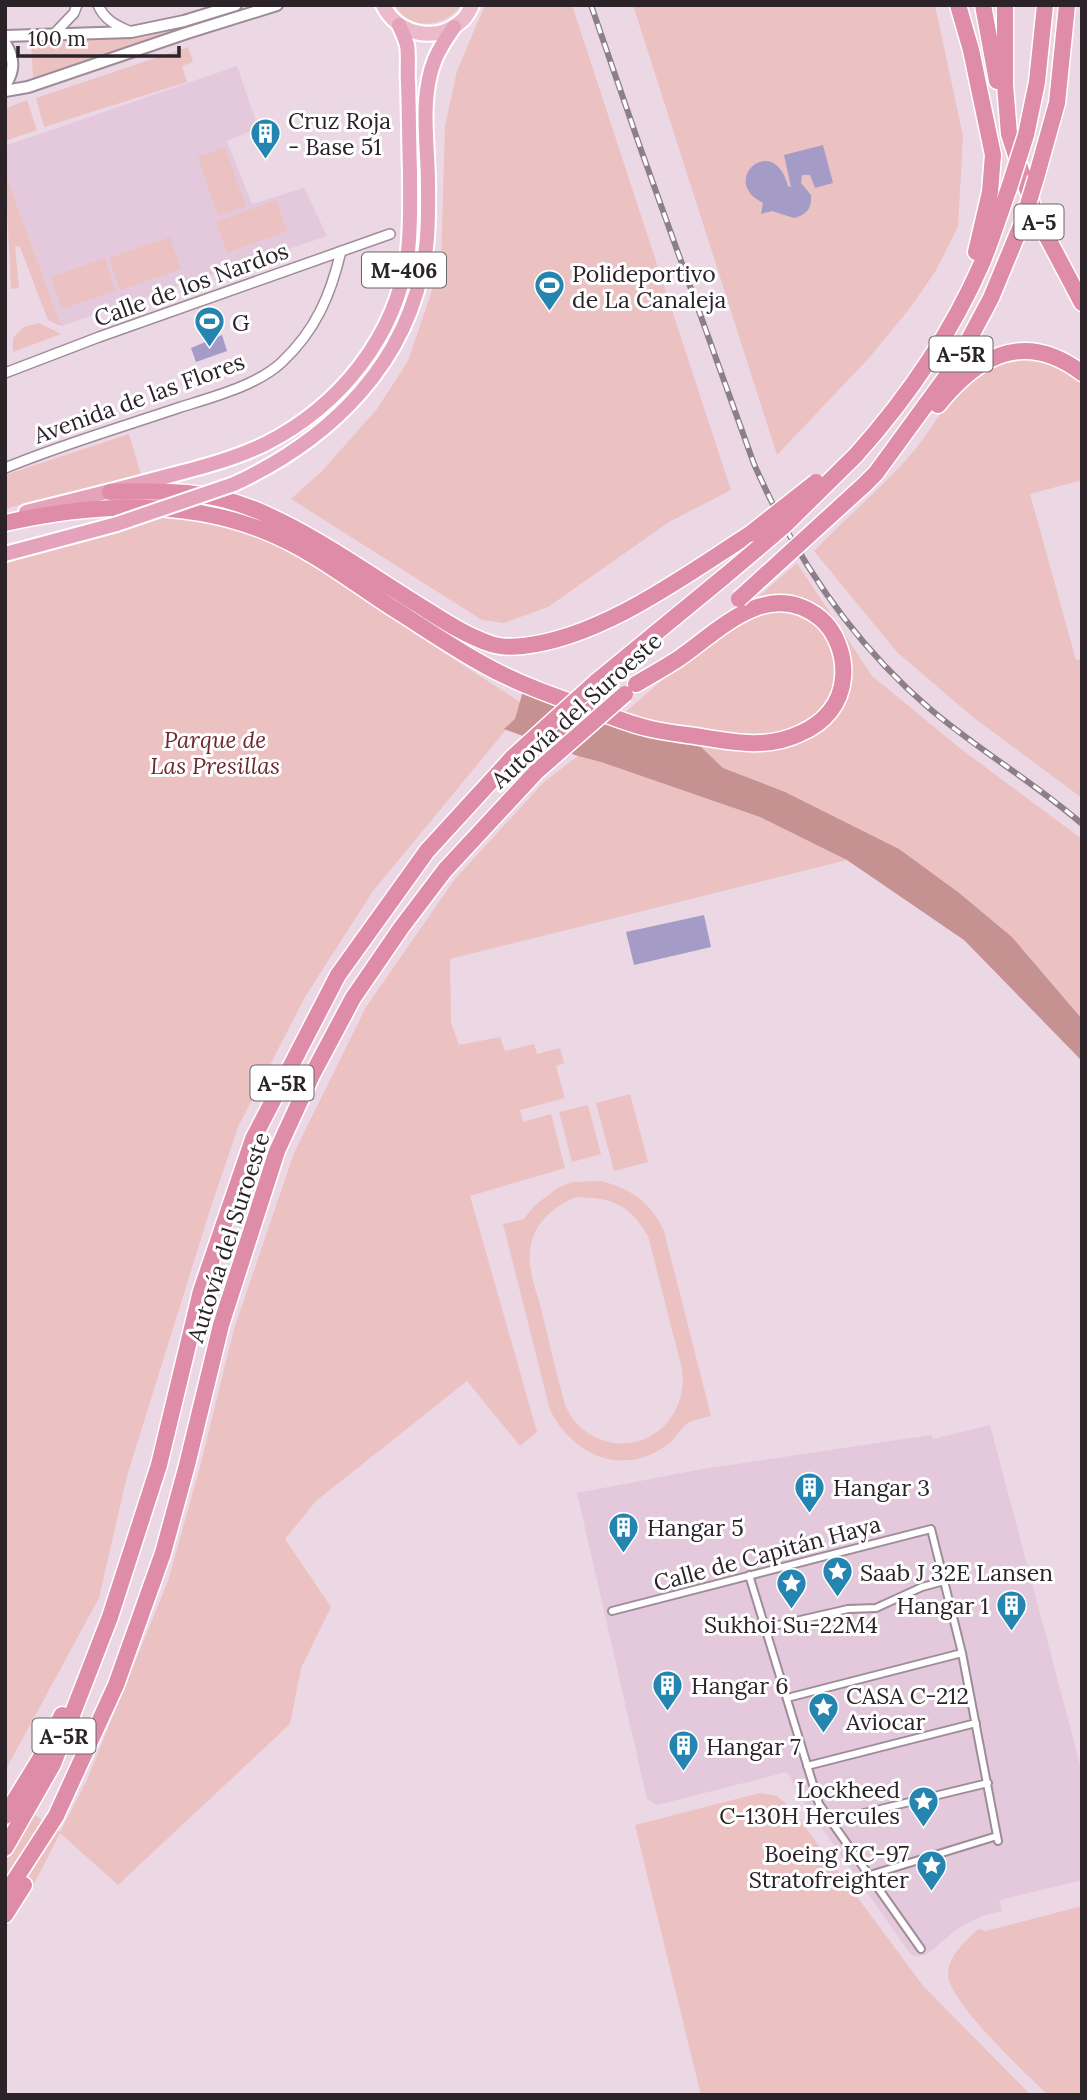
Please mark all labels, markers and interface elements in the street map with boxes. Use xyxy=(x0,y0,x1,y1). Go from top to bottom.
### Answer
scale bar xyxy=(18,14,178,58)
text: 100 m xyxy=(28,25,86,52)
place label: Cruz Roja - Base 51 xyxy=(288,106,391,161)
building icon: Cruz Roja - Base 51 xyxy=(248,116,282,160)
road number: A-5 xyxy=(1014,204,1064,240)
street label: Calle de los Nardos xyxy=(90,235,292,333)
road number: M-406 xyxy=(362,252,446,288)
place label: Polideportivo de La Canaleja xyxy=(572,259,726,314)
sports icon: Polideportivo de La Canaleja xyxy=(532,269,566,313)
sports icon: G xyxy=(192,305,226,349)
place label: G xyxy=(232,308,250,337)
road number: A-5R xyxy=(930,336,992,372)
street label: Avenida de las Flores xyxy=(29,346,248,450)
street label: Autovía del Suroeste xyxy=(484,626,667,795)
park label: Parque de Las Presillas xyxy=(150,725,280,780)
road number: A-5R xyxy=(250,1066,314,1100)
street label: Autovía del Suroeste xyxy=(180,1128,276,1347)
building icon: Hangar 3 xyxy=(793,1470,827,1514)
place label: Hangar 3 xyxy=(833,1473,930,1502)
street label: Calle de Capitán Haya xyxy=(650,1509,884,1597)
building icon: Hangar 5 xyxy=(607,1510,641,1554)
place label: Hangar 5 xyxy=(647,1513,744,1542)
place icon: Saab J 32E Lansen xyxy=(820,1555,854,1599)
place label: Saab J 32E Lansen xyxy=(860,1558,1053,1587)
place icon: Sukhoi Su-22M4 xyxy=(774,1566,808,1610)
building icon: Hangar 1 xyxy=(995,1588,1029,1632)
place label: Hangar 1 xyxy=(896,1591,989,1620)
place label: Sukhoi Su-22M4 xyxy=(704,1610,878,1639)
building icon: Hangar 6 xyxy=(651,1668,685,1712)
place label: Hangar 6 xyxy=(691,1671,788,1700)
place label: CASA C-212 Aviocar xyxy=(845,1681,969,1736)
place icon: CASA C-212 Aviocar xyxy=(806,1691,840,1735)
road number: A-5R xyxy=(32,1718,96,1754)
building icon: Hangar 7 xyxy=(666,1729,700,1773)
place label: Hangar 7 xyxy=(706,1732,801,1761)
place label: Lockheed C-130H Hercules xyxy=(719,1775,900,1830)
place icon: Lockheed C-130H Hercules xyxy=(906,1785,940,1829)
place label: Boeing KC-97 Stratofreighter xyxy=(749,1839,909,1894)
place icon: Boeing KC-97 Stratofreighter xyxy=(915,1849,949,1893)

